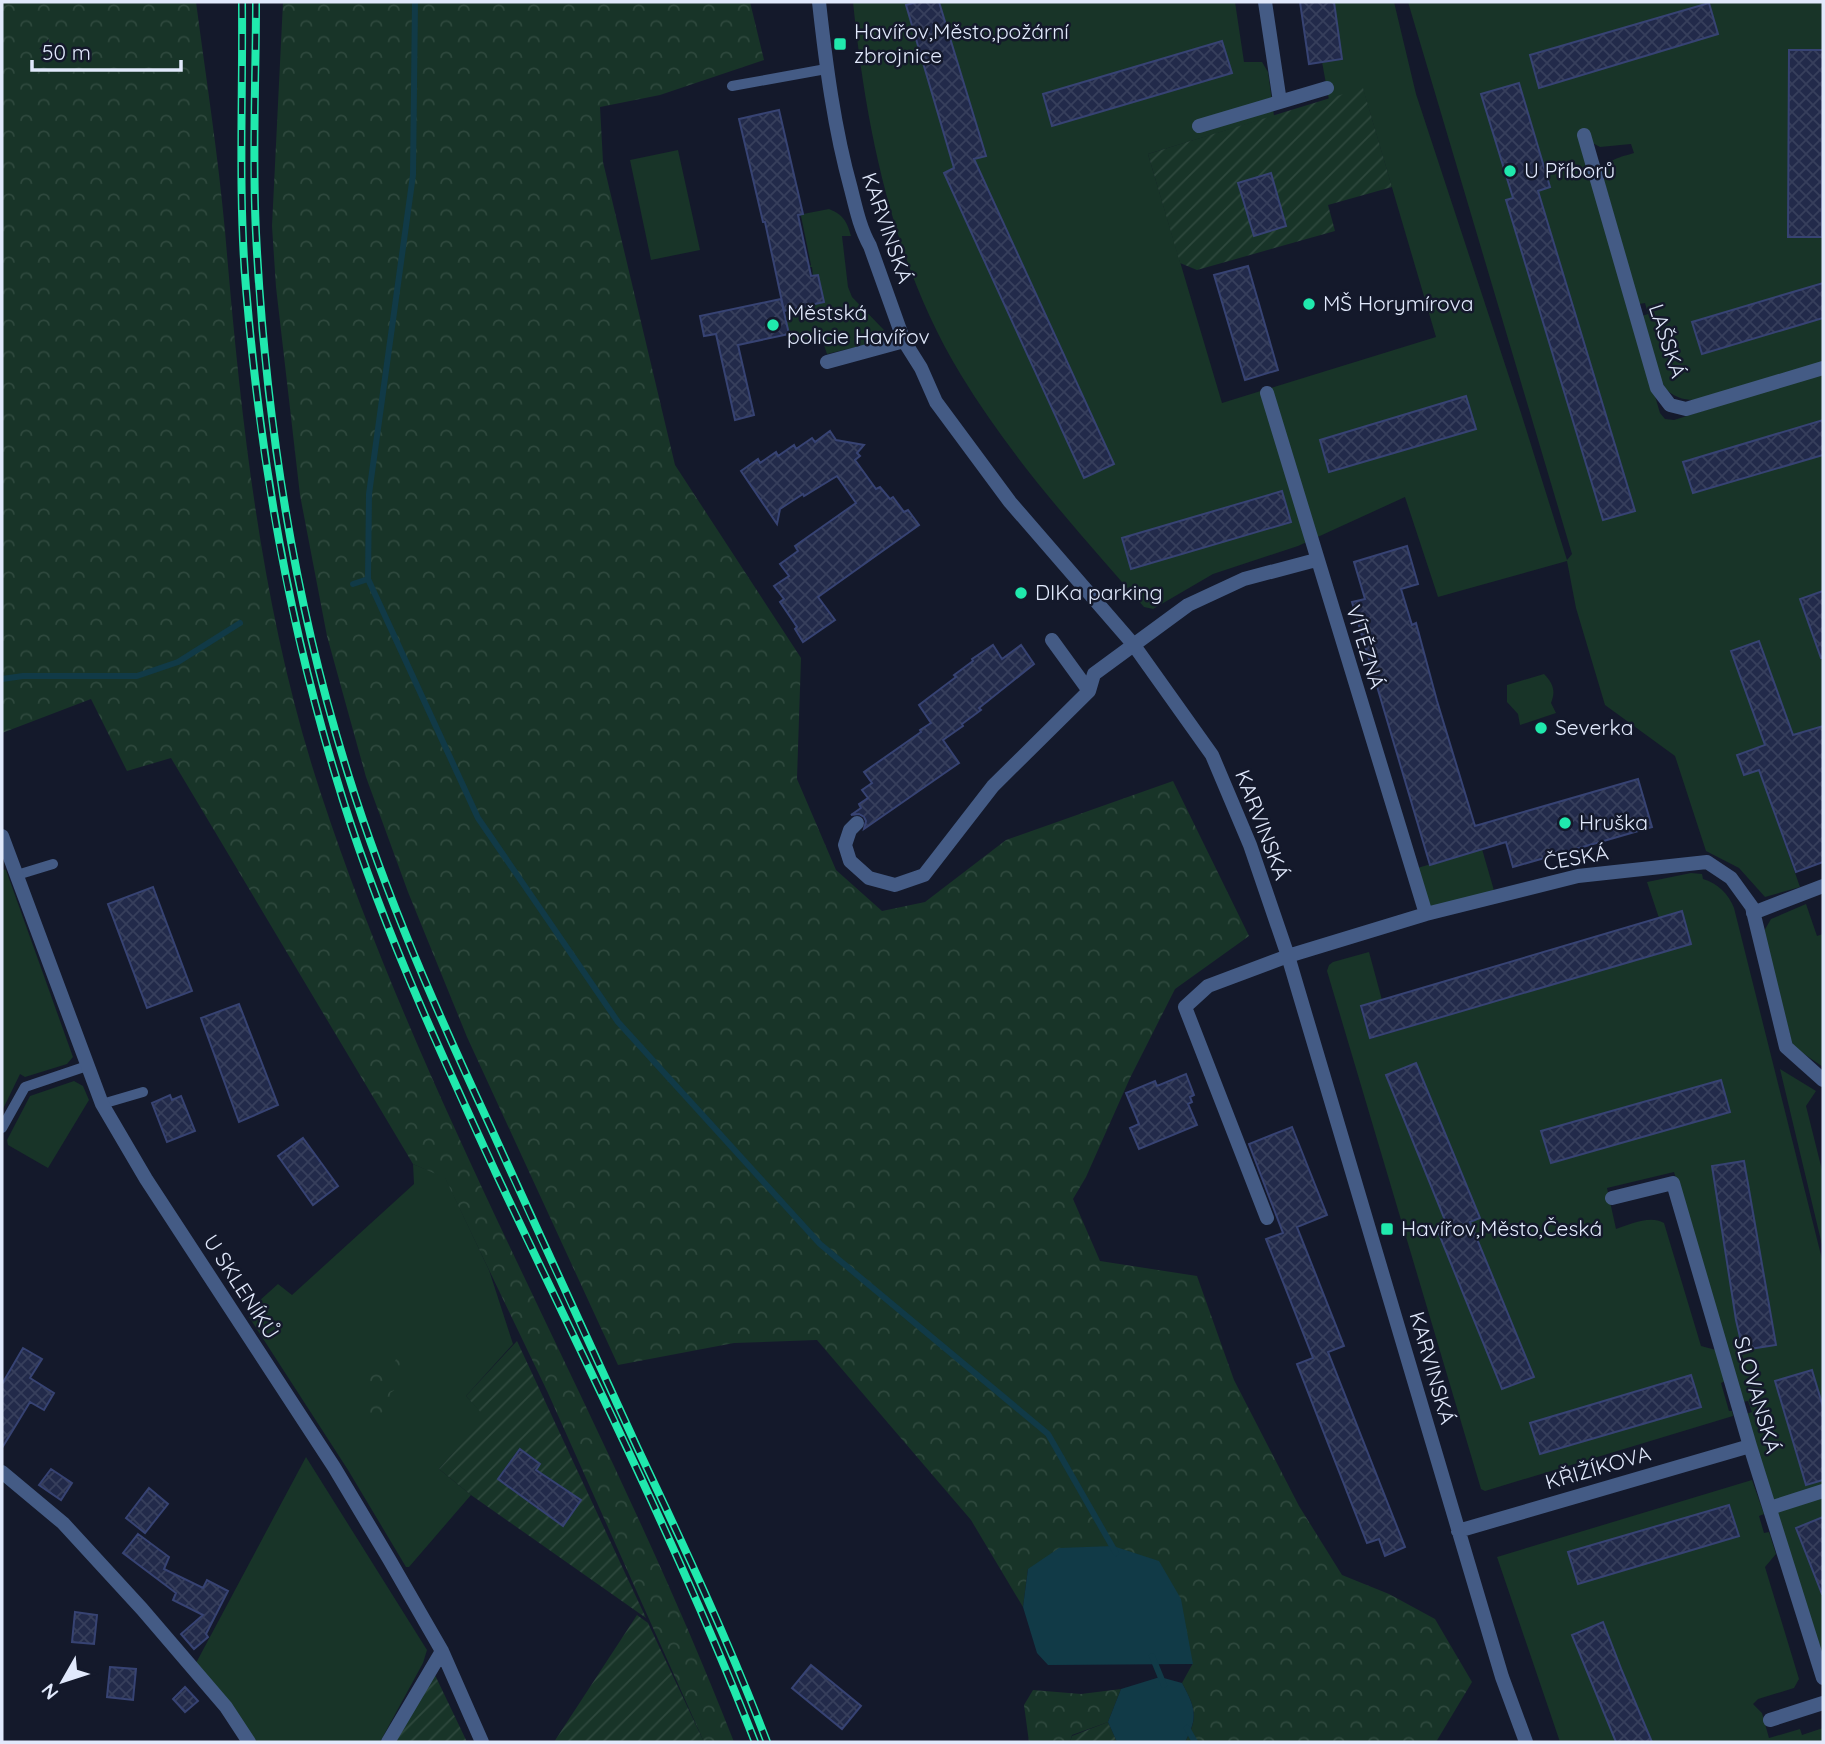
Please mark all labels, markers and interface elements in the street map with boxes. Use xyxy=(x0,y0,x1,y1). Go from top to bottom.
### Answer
place label: Havířov,Město,požární zbrojnice xyxy=(854,18,1069,68)
scale bar xyxy=(32,28,180,72)
marker: Havířov,Město,požární zbrojnice xyxy=(832,36,848,52)
text: 50 m xyxy=(42,39,91,65)
place label: U Příborů xyxy=(1524,157,1615,183)
marker: U Příborů xyxy=(1502,163,1518,179)
street label: KARVINSKÁ xyxy=(857,169,919,287)
place label: MŠ Horymírova xyxy=(1323,290,1473,316)
marker: MŠ Horymírova xyxy=(1301,296,1317,312)
place label: Městská policie Havířov xyxy=(787,299,930,349)
street label: LAŠSKÁ xyxy=(1644,300,1692,381)
marker: Městská policie Havířov xyxy=(765,317,781,333)
place label: DIKa parking xyxy=(1035,579,1163,605)
marker: DIKa parking xyxy=(1013,585,1029,601)
street label: VÍTĚZNÁ xyxy=(1341,602,1391,692)
place label: Severka xyxy=(1555,714,1633,740)
marker: Severka xyxy=(1533,720,1549,736)
street label: KARVINSKÁ xyxy=(1230,766,1296,883)
place label: Hruška xyxy=(1579,809,1648,835)
marker: Hruška xyxy=(1557,815,1573,831)
street label: ČESKÁ xyxy=(1541,839,1610,875)
place label: Havířov,Město,Česká xyxy=(1401,1215,1602,1241)
marker: Havířov,Město,Česká xyxy=(1379,1221,1395,1237)
street label: U SKLENÍKŮ xyxy=(198,1229,285,1344)
street label: KARVINSKÁ xyxy=(1405,1309,1461,1427)
street label: SLOVANSKÁ xyxy=(1729,1333,1787,1456)
street label: KŘIŽÍKOVA xyxy=(1542,1440,1653,1494)
north arrow xyxy=(28,1646,98,1716)
text: N xyxy=(36,1679,64,1705)

